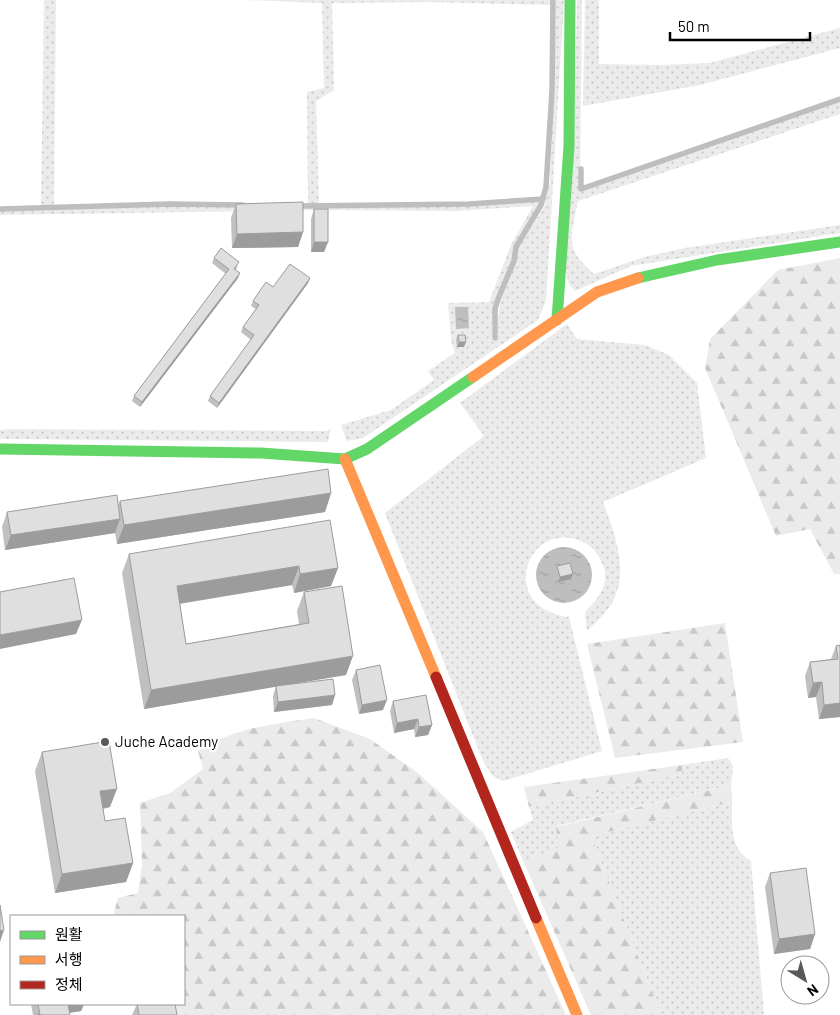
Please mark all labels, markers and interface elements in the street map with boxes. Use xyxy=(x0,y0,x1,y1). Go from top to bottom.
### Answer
scale bar xyxy=(670,10,810,42)
text: 50 m xyxy=(678,17,710,35)
place label: Juche Academy xyxy=(115,732,218,750)
marker: Juche Academy xyxy=(99,736,111,748)
legend xyxy=(10,915,185,1005)
text: 원활 xyxy=(55,925,83,943)
text: 서행 xyxy=(55,950,83,968)
north arrow xyxy=(780,955,830,1005)
text: 정체 xyxy=(55,975,83,993)
text: N xyxy=(804,981,822,1000)

